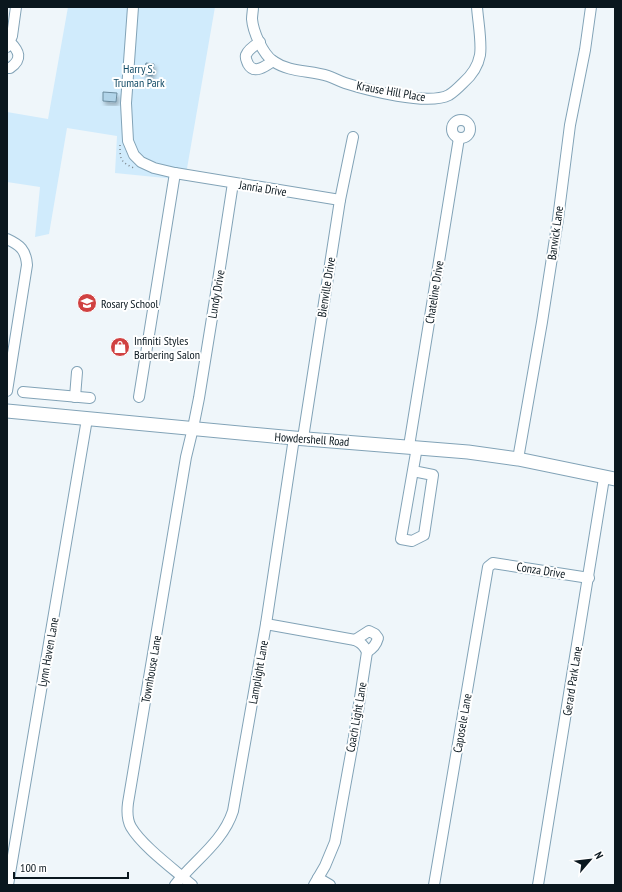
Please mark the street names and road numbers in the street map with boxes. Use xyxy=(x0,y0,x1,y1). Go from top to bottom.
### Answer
street label: Krause Hill Place xyxy=(355,78,427,104)
street label: Janria Drive xyxy=(237,177,288,199)
street label: Barwick Lane xyxy=(544,205,566,261)
street label: Bienville Drive xyxy=(314,256,338,318)
street label: Chateline Drive xyxy=(422,259,446,325)
street label: Lundy Drive xyxy=(204,269,228,319)
street label: Howdershell Road xyxy=(274,429,350,449)
street label: Conza Drive xyxy=(516,559,566,581)
street label: Lynn Haven Lane xyxy=(35,616,61,688)
street label: Townhouse Lane xyxy=(138,634,164,704)
street label: Lamplight Lane xyxy=(245,639,271,705)
street label: Gerard Park Lane xyxy=(559,645,585,717)
street label: Coach Light Lane xyxy=(342,681,370,753)
street label: Caposele Lane xyxy=(449,692,475,754)

